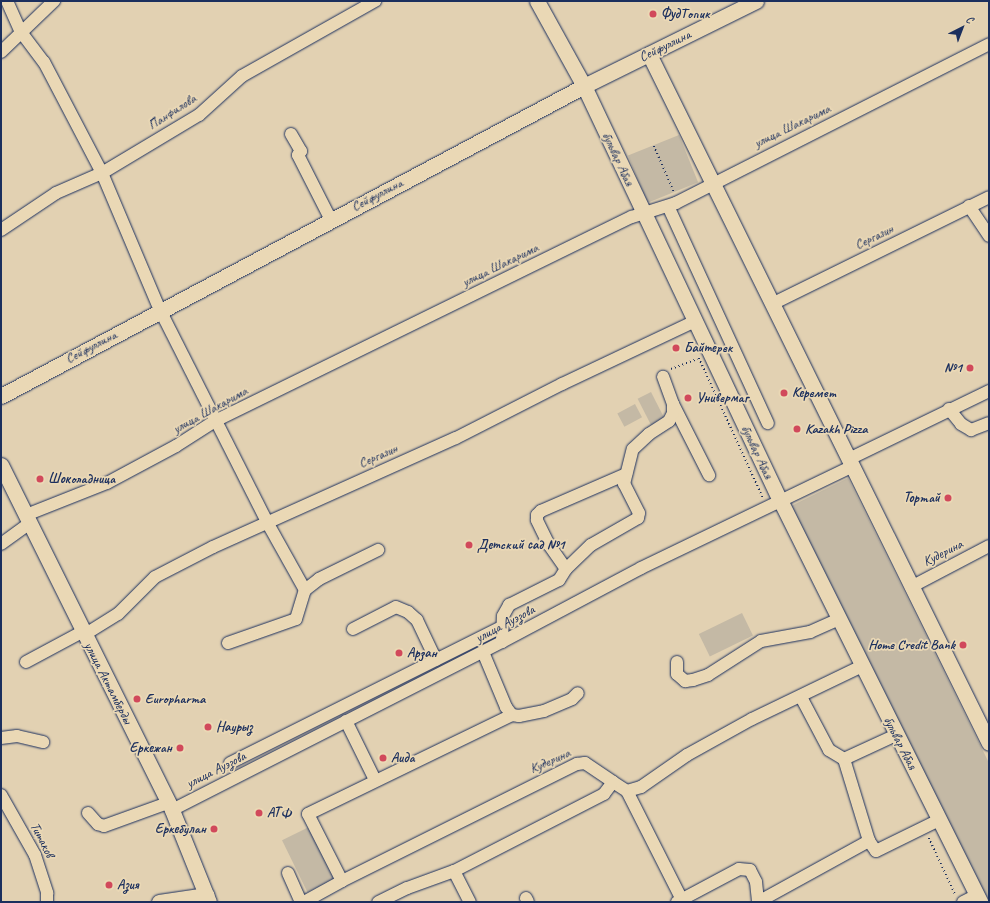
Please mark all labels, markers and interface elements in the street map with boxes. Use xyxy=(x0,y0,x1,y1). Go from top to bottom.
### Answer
place label: ФудТопик xyxy=(661,6,710,22)
north arrow xyxy=(942,8,982,48)
marker: ФудТопик xyxy=(648,9,658,19)
text: С xyxy=(963,12,977,26)
street label: Сейфуллина xyxy=(636,26,694,66)
street label: Панфилова xyxy=(145,90,199,134)
street label: улица Шакарима xyxy=(751,100,833,152)
street label: бульвар Абая xyxy=(598,129,638,189)
street label: Сейфуллина xyxy=(349,175,405,215)
street label: Сергазин xyxy=(852,221,896,253)
street label: улица Шакарима xyxy=(459,239,541,291)
street label: Сейфуллина xyxy=(63,327,119,367)
place label: Байтерек xyxy=(684,340,733,356)
marker: Байтерек xyxy=(671,343,681,353)
place label: №1 xyxy=(944,360,962,376)
marker: №1 xyxy=(965,363,975,373)
street label: улица Шакарима xyxy=(170,383,250,437)
place label: Керемет xyxy=(792,385,836,401)
marker: Керемет xyxy=(779,388,789,398)
place label: Универмаг xyxy=(696,390,748,406)
marker: Универмаг xyxy=(683,393,693,403)
place label: Kazakh Pizza xyxy=(805,421,867,437)
street label: бульвар Абая xyxy=(737,422,777,482)
marker: Kazakh Pizza xyxy=(792,424,802,434)
street label: Сергазин xyxy=(356,440,400,472)
place label: Шоколадница xyxy=(48,471,115,487)
marker: Шоколадница xyxy=(35,474,45,484)
place label: Тортай xyxy=(904,490,940,506)
marker: Тортай xyxy=(943,493,953,503)
street label: Кудерина xyxy=(920,536,966,570)
place label: Детский сад №1 xyxy=(477,537,565,553)
marker: Детский сад №1 xyxy=(464,540,474,550)
street label: улица Ауэзова xyxy=(473,601,537,647)
place label: Home Credit Bank xyxy=(868,637,955,653)
street label: улица Актамберды xyxy=(80,639,136,727)
marker: Home Credit Bank xyxy=(958,640,968,650)
place label: Арзан xyxy=(407,645,437,661)
marker: Арзан xyxy=(394,648,404,658)
place label: Europharma xyxy=(145,691,205,707)
marker: Europharma xyxy=(132,694,142,704)
street label: бульвар Абая xyxy=(879,714,921,772)
place label: Наурыз xyxy=(216,719,253,735)
marker: Наурыз xyxy=(203,722,213,732)
place label: Еркежан xyxy=(130,740,172,756)
marker: Еркежан xyxy=(175,743,185,753)
street label: Кудерина xyxy=(527,744,573,778)
street label: улица Ауэзова xyxy=(183,748,249,792)
place label: Аида xyxy=(391,750,415,766)
marker: Аида xyxy=(378,753,388,763)
place label: АТФ xyxy=(267,805,291,821)
marker: АТФ xyxy=(254,808,264,818)
street label: Титаков xyxy=(26,820,58,860)
place label: Еркебулан xyxy=(155,821,206,837)
marker: Еркебулан xyxy=(209,824,219,834)
place label: Азия xyxy=(117,877,139,893)
marker: Азия xyxy=(104,880,114,890)

